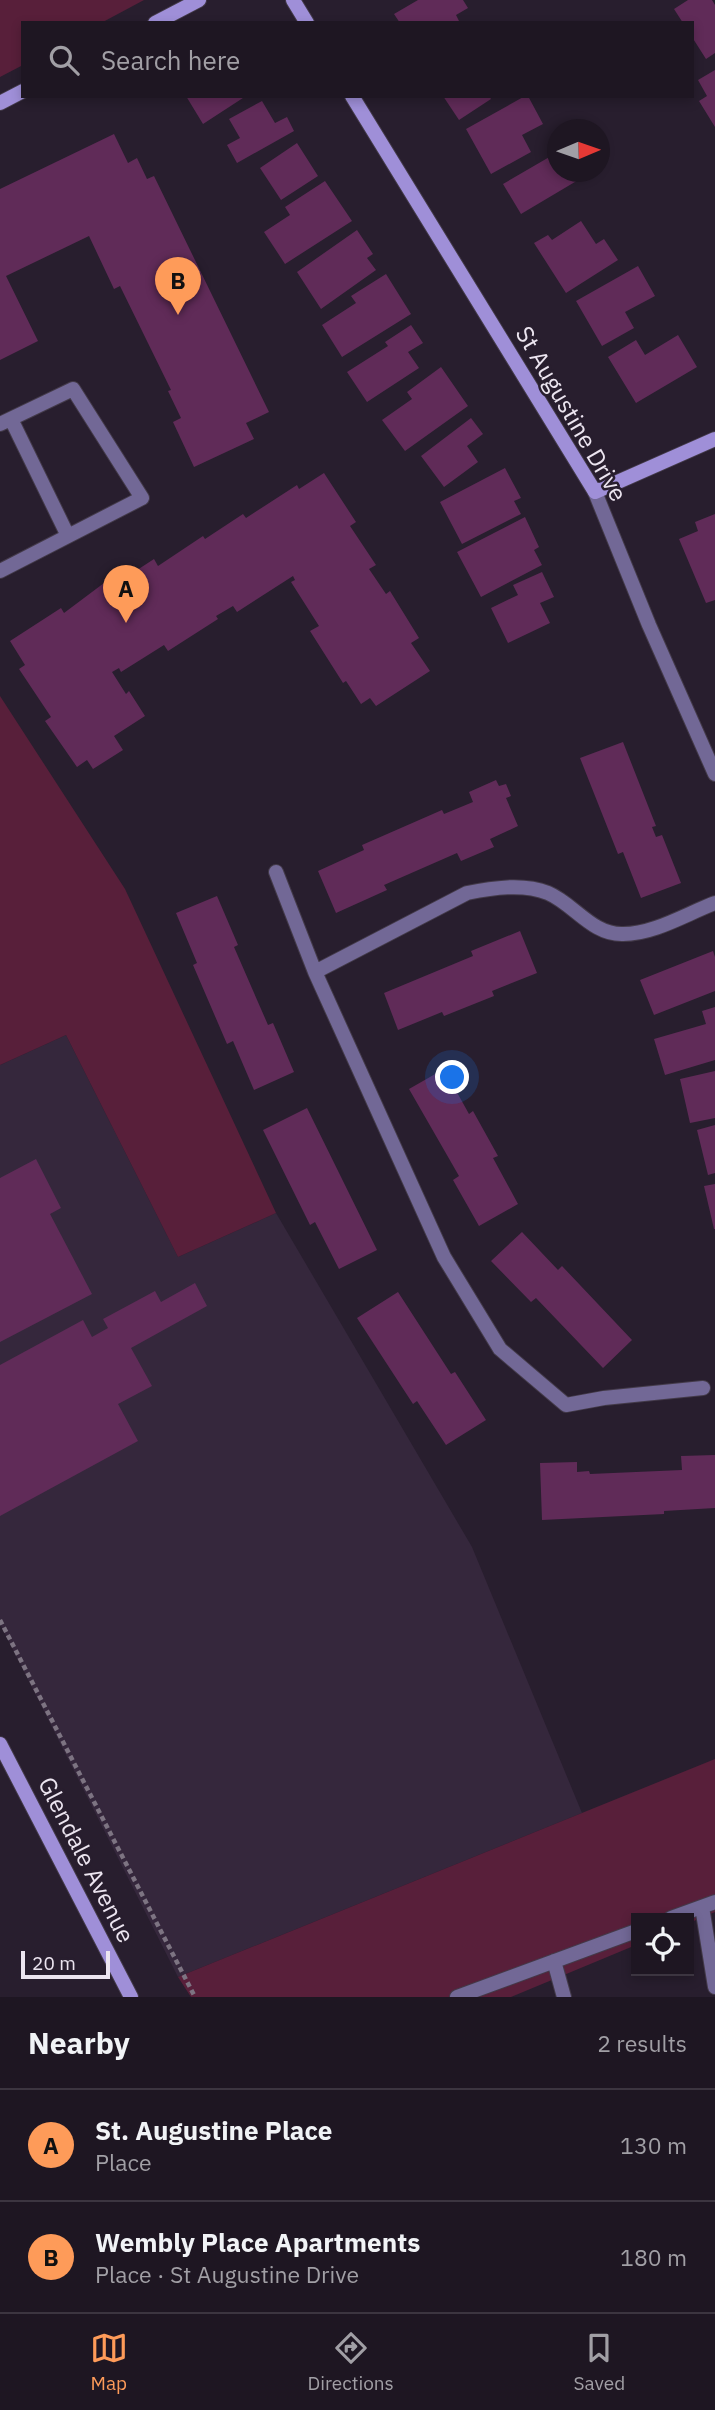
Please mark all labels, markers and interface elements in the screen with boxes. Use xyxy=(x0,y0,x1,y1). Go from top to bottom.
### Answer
search box xyxy=(21,21,694,98)
icon: search xyxy=(45,41,83,79)
text: Search here xyxy=(101,43,240,77)
north arrow xyxy=(547,119,610,182)
pin: B xyxy=(155,257,201,315)
street label: St Augustine Drive xyxy=(509,320,635,507)
pin: A xyxy=(103,565,149,623)
your location xyxy=(435,1060,469,1094)
street label: Glendale Avenue xyxy=(31,1771,143,1948)
map controls xyxy=(631,1913,694,1976)
button: locate xyxy=(631,1913,694,1976)
scale bar xyxy=(21,1948,110,1980)
text: 20 m xyxy=(32,1951,76,1975)
text: Nearby xyxy=(28,2023,130,2062)
text: 2 results xyxy=(597,2028,687,2058)
text: St. Augustine Place xyxy=(95,2113,332,2147)
text: A xyxy=(43,2130,59,2160)
text: 130 m xyxy=(620,2130,687,2160)
text: Place xyxy=(95,2147,152,2177)
text: Wembly Place Apartments xyxy=(95,2225,420,2259)
text: B xyxy=(43,2242,59,2272)
text: 180 m xyxy=(620,2242,687,2272)
text: Place · St Augustine Drive xyxy=(95,2259,359,2289)
tab: Map xyxy=(90,2329,128,2395)
tab: Directions xyxy=(307,2329,394,2395)
tab: Saved xyxy=(574,2329,625,2395)

